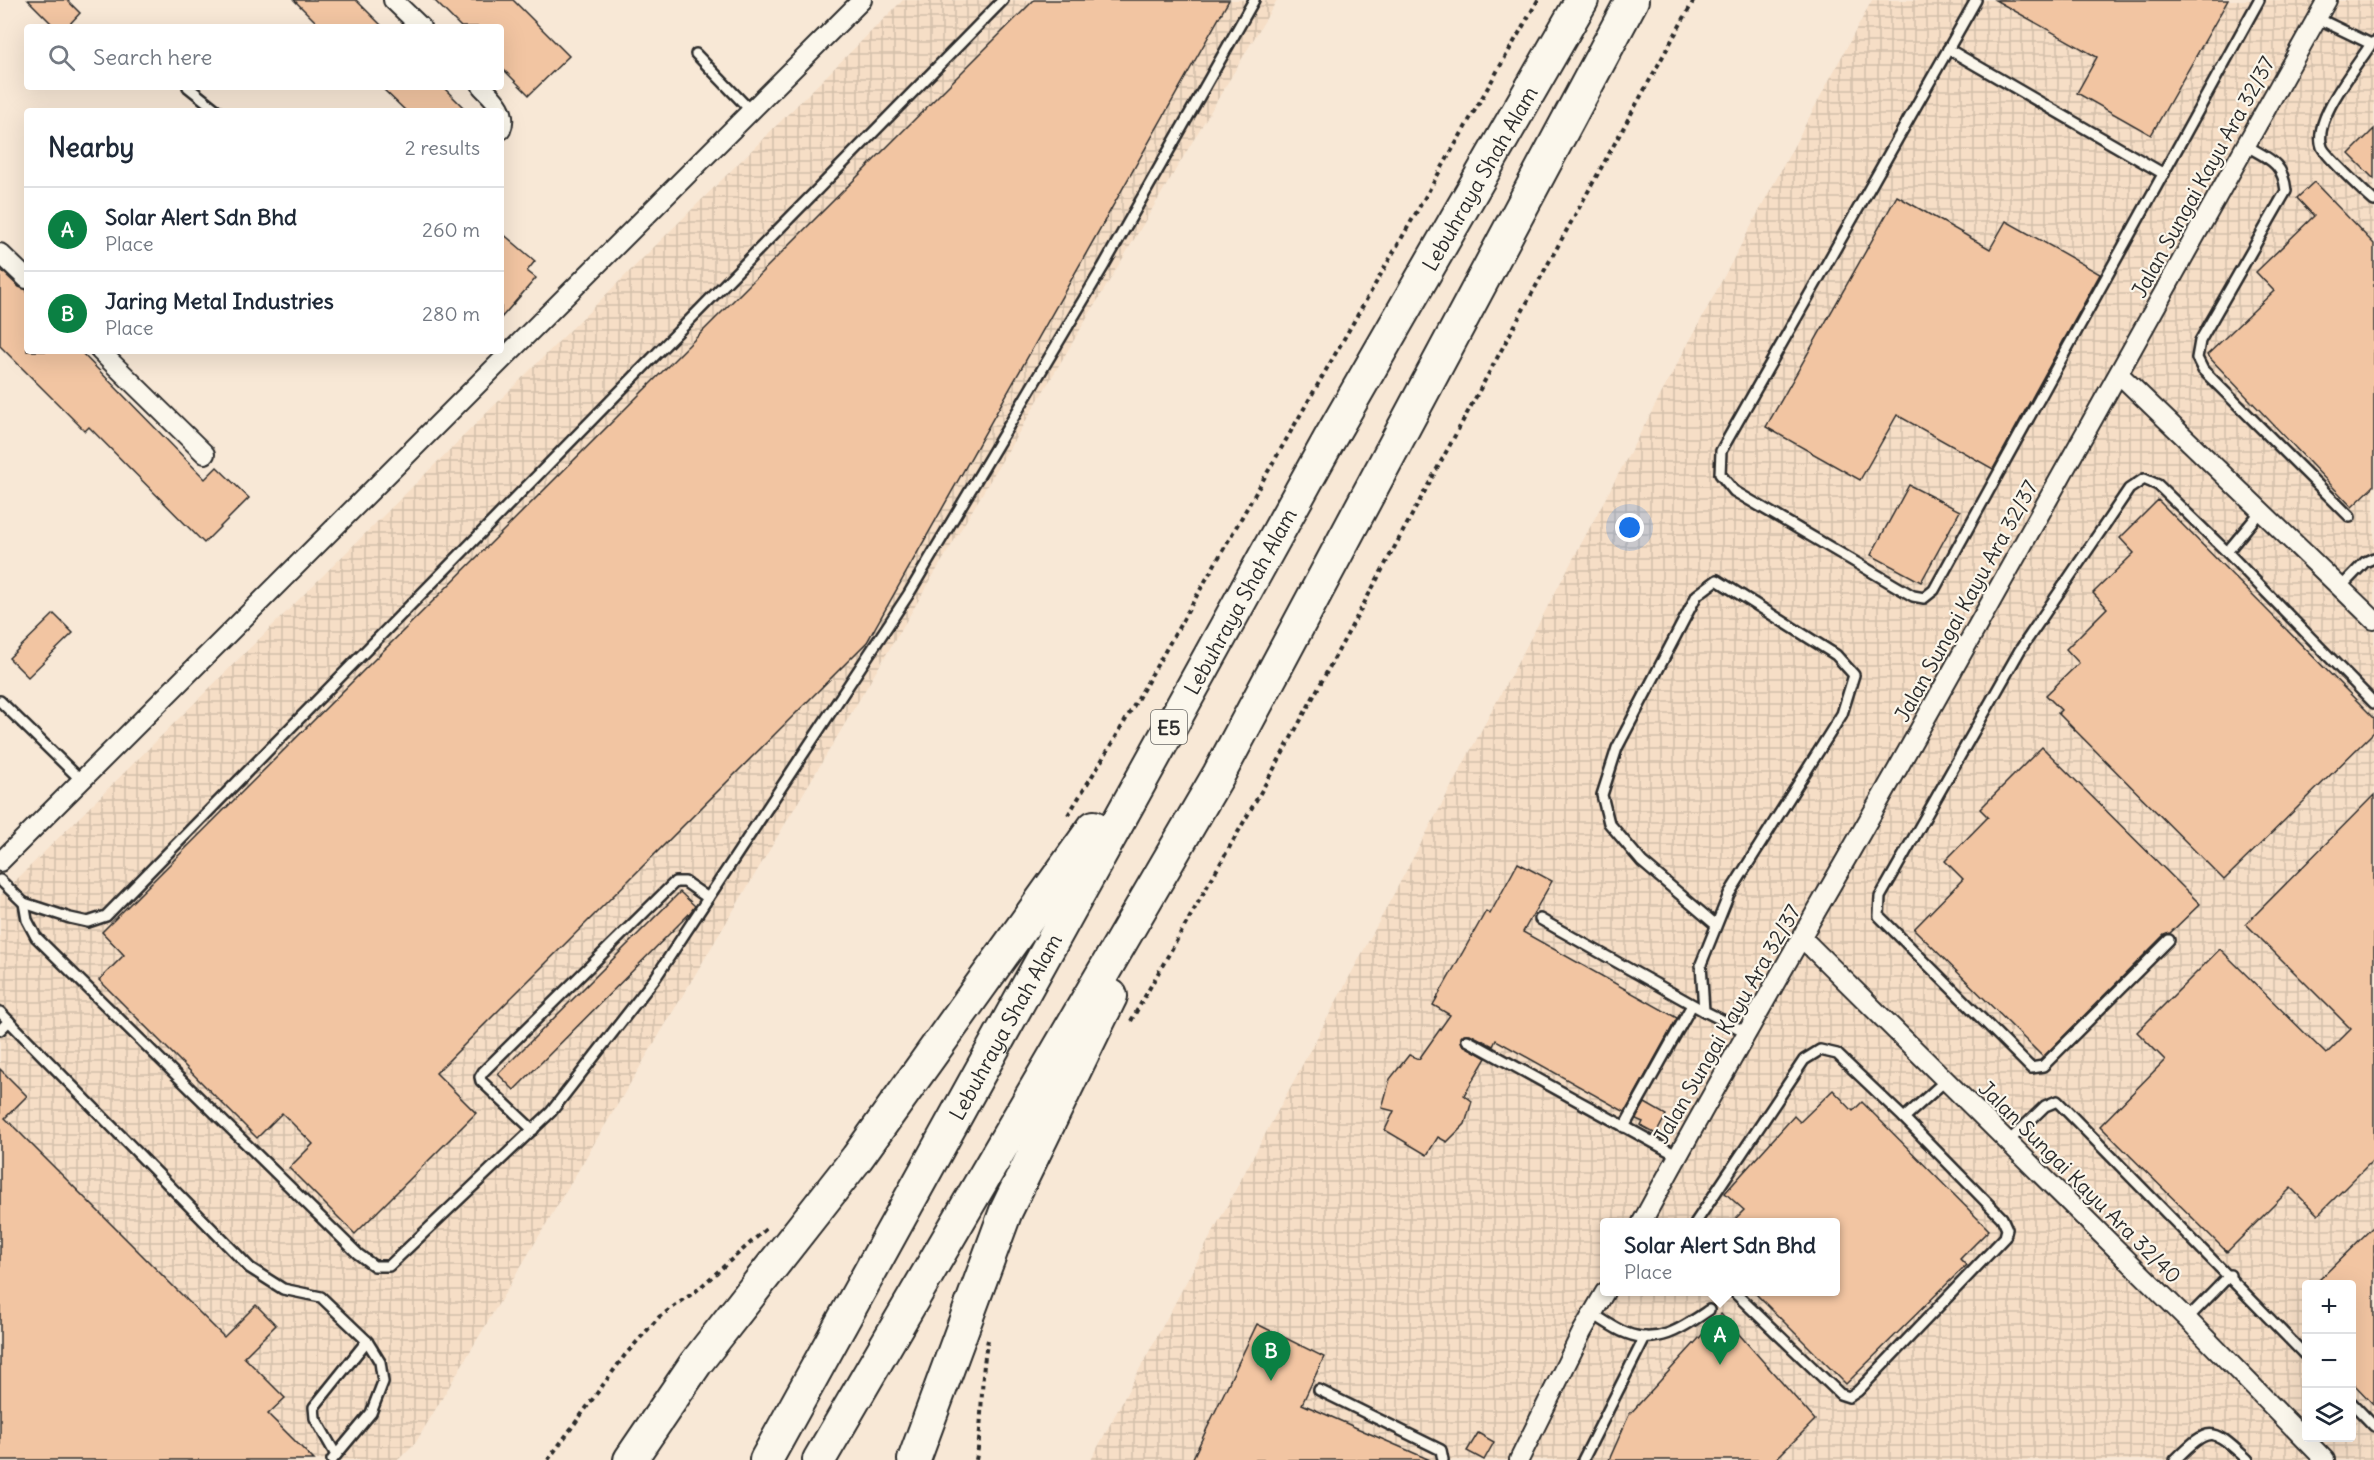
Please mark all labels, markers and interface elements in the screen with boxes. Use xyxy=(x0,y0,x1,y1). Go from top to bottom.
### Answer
search box xyxy=(24,24,504,90)
icon: search xyxy=(45,41,78,74)
text: Search here xyxy=(93,43,212,71)
street label: Jalan Sungai Kayu Ara 32/37 xyxy=(2125,52,2281,302)
street label: Lebuhraya Shah Alam xyxy=(1416,81,1543,275)
text: Nearby xyxy=(48,131,134,164)
text: 2 results xyxy=(405,135,480,160)
text: Solar Alert Sdn Bhd xyxy=(105,203,297,231)
text: A xyxy=(61,217,74,242)
text: 260 m xyxy=(422,217,480,242)
text: Place xyxy=(105,231,153,256)
text: Jaring Metal Industries xyxy=(105,287,334,315)
text: B xyxy=(61,301,74,326)
text: 280 m xyxy=(422,301,480,326)
text: Place xyxy=(105,315,153,340)
street label: Jalan Sungai Kayu Ara 32/37 xyxy=(1888,476,2044,726)
street label: Lebuhraya Shah Alam xyxy=(1178,503,1302,699)
your location xyxy=(1615,513,1644,542)
road number: E5 xyxy=(1151,710,1187,744)
street label: Jalan Sungai Kayu Ara 32/37 xyxy=(1647,899,1807,1149)
street label: Lebuhraya Shah Alam xyxy=(943,929,1067,1125)
street label: Jalan Sungai Kayu Ara 32/40 xyxy=(1973,1075,2187,1289)
popup xyxy=(1600,1218,1840,1296)
text: Solar Alert Sdn Bhd xyxy=(1624,1231,1816,1259)
text: Place xyxy=(1624,1259,1672,1284)
map controls xyxy=(2302,1280,2356,1442)
button: + xyxy=(2302,1280,2356,1334)
pin: A xyxy=(1700,1316,1740,1365)
pin: B xyxy=(1252,1332,1290,1381)
button: − xyxy=(2302,1334,2356,1388)
button: layers xyxy=(2302,1388,2356,1442)

